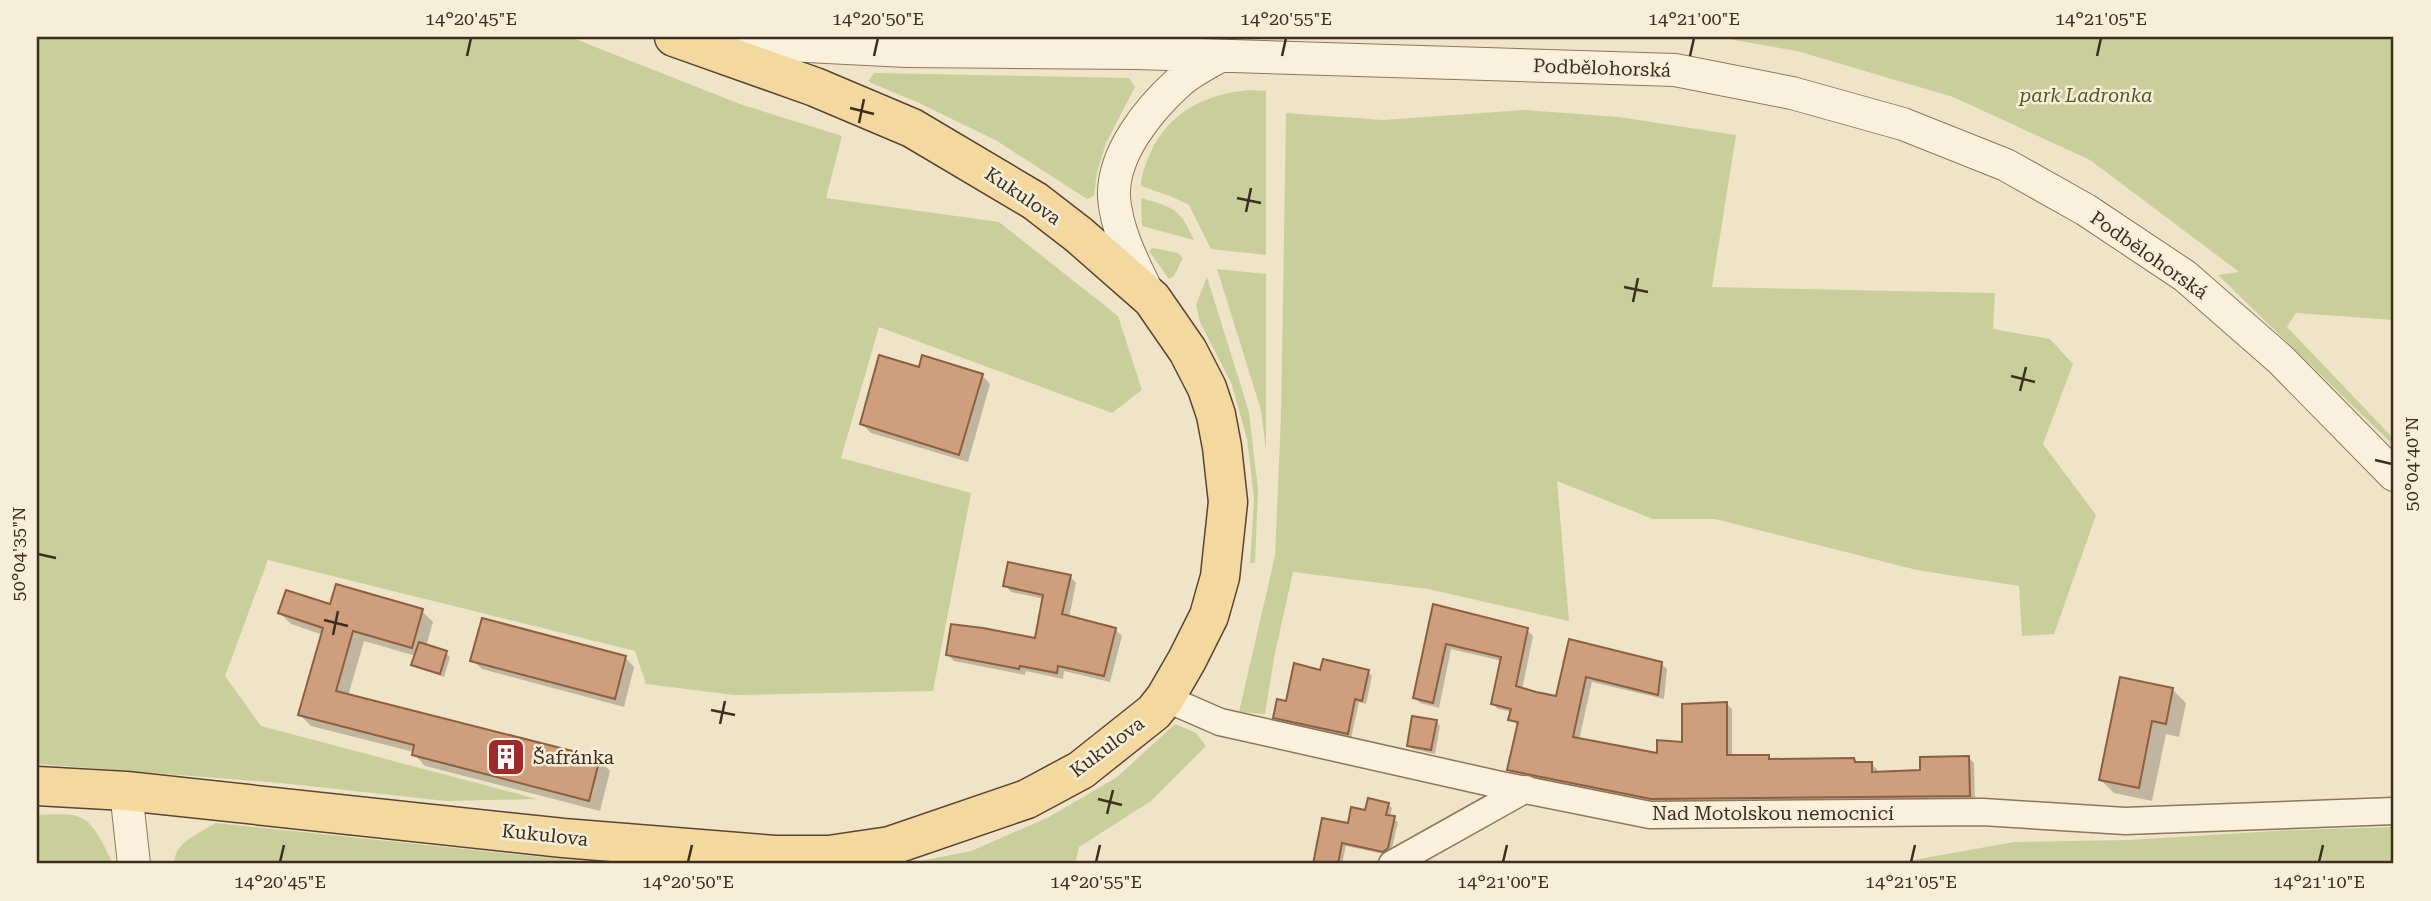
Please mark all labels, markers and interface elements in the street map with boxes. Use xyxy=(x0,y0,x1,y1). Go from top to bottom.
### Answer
text: 14°20'45"E xyxy=(425,8,517,29)
text: 14°20'50"E xyxy=(832,8,924,29)
text: 14°20'55"E xyxy=(1240,8,1332,29)
text: 14°21'00"E xyxy=(1648,8,1740,29)
text: 14°21'05"E xyxy=(2055,8,2147,29)
street label: Podbělohorská xyxy=(1533,54,1672,82)
park label: park Ladronka xyxy=(2017,84,2153,107)
street label: Kukulova xyxy=(981,162,1066,230)
street label: Podbělohorská xyxy=(2086,206,2213,304)
text: 50°04'40"N xyxy=(2401,417,2422,511)
text: 50°04'35"N xyxy=(8,507,29,601)
street label: Kukulova xyxy=(1065,711,1149,782)
building icon: Šafránka xyxy=(485,736,527,778)
place label: Šafránka xyxy=(533,746,615,769)
street label: Nad Motolskou nemocnicí xyxy=(1652,802,1894,825)
street label: Kukulova xyxy=(501,819,590,851)
text: 14°20'45"E xyxy=(234,871,326,892)
text: 14°20'50"E xyxy=(642,871,734,892)
text: 14°20'55"E xyxy=(1050,871,1142,892)
text: 14°21'00"E xyxy=(1457,871,1549,892)
text: 14°21'05"E xyxy=(1865,871,1957,892)
text: 14°21'10"E xyxy=(2273,871,2365,892)

